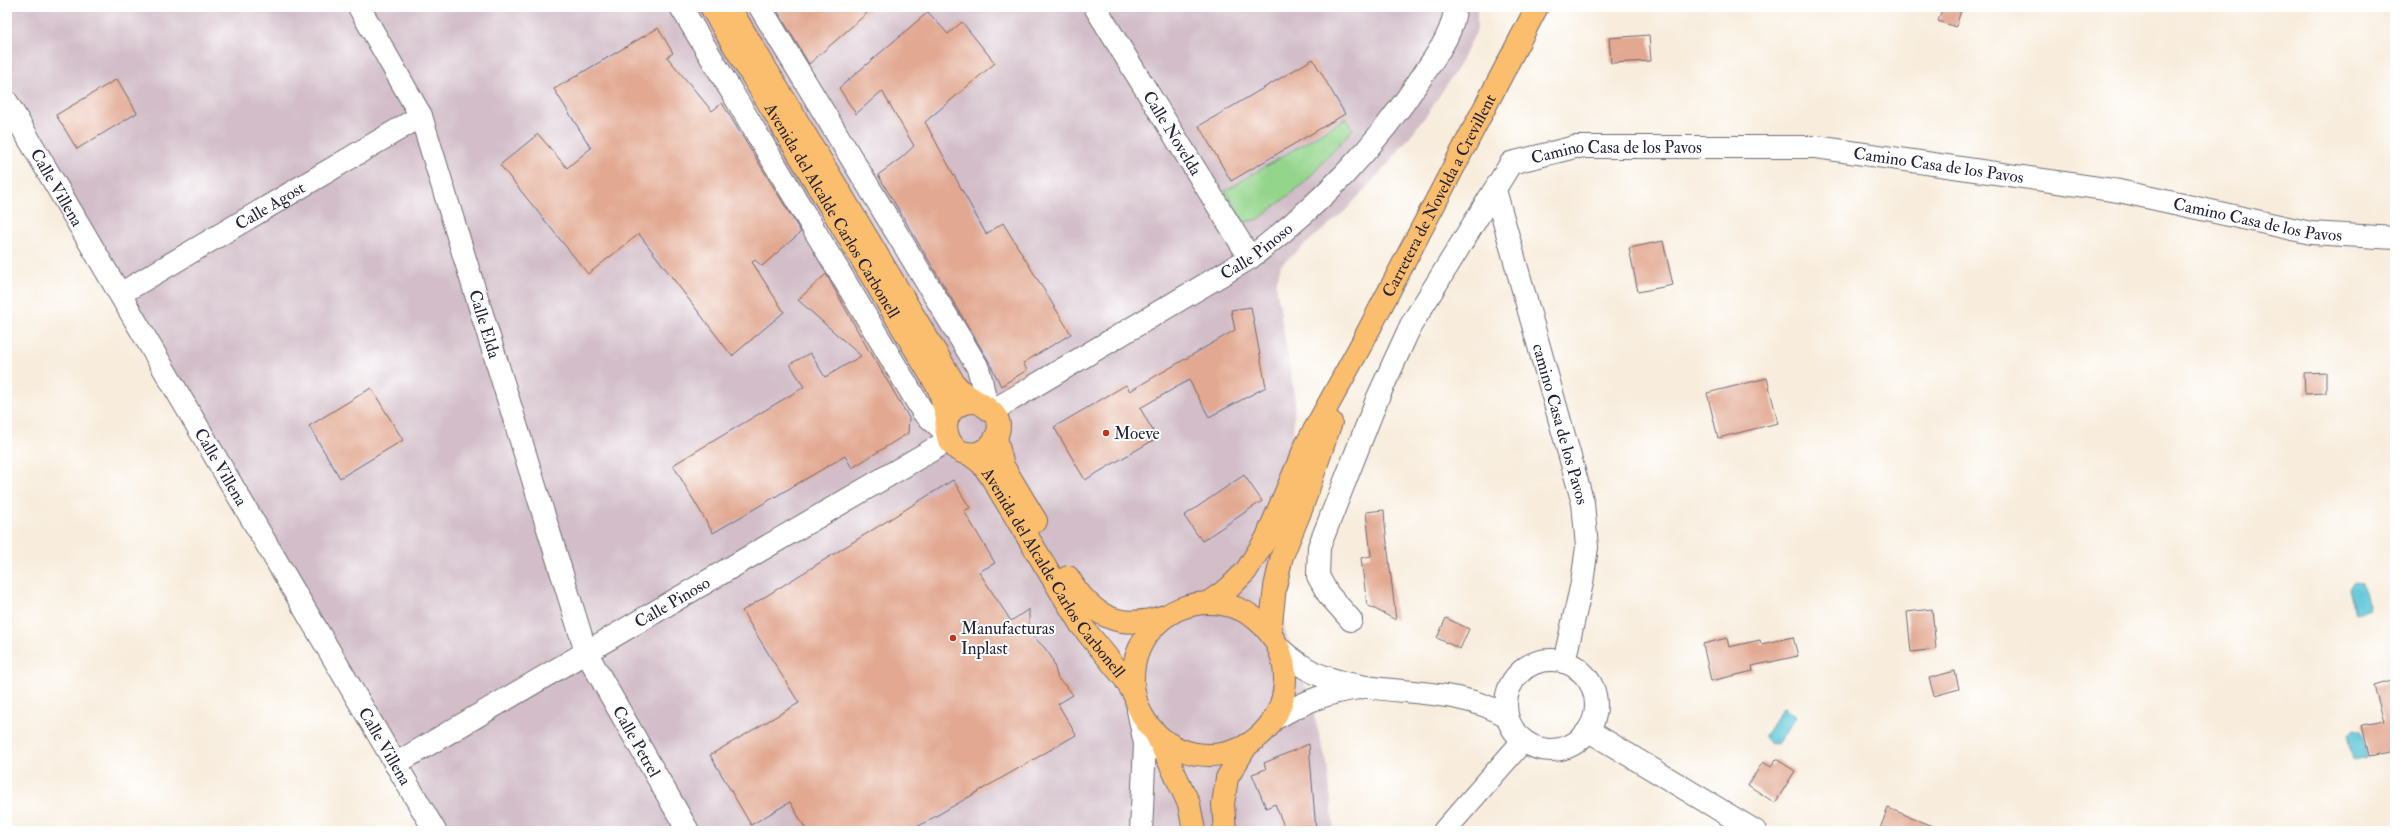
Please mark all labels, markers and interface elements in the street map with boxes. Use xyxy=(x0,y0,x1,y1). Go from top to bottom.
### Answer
street label: Calle Novelda xyxy=(1138,87,1207,180)
street label: Carretera de Novelda a Crevillent xyxy=(1378,90,1501,301)
street label: Avenida del Alcalde Carlos Carbonell xyxy=(759,98,905,323)
street label: Camino Casa de los Pavos xyxy=(1529,137,1702,169)
street label: Camino Casa de los Pavos xyxy=(1852,143,2025,188)
street label: Calle Villena xyxy=(26,145,88,231)
street label: Calle Agost xyxy=(231,177,309,235)
street label: Camino Casa de los Pavos xyxy=(2171,193,2343,246)
street label: Calle Pinoso xyxy=(1217,218,1297,284)
street label: Calle Elda xyxy=(464,287,505,362)
street label: camino Casa de los Pavos xyxy=(1528,341,1593,507)
place label: Moeve xyxy=(1114,423,1160,444)
street label: Calle Villena xyxy=(190,424,252,511)
marker: Moeve xyxy=(1101,428,1111,438)
street label: Avenida del Alcalde Carlos Carbonell xyxy=(976,463,1130,683)
street label: Calle Pinoso xyxy=(631,572,714,633)
place label: Manufacturas Inplast xyxy=(961,618,1055,660)
marker: Manufacturas Inplast xyxy=(948,633,958,643)
street label: Calle Petrel xyxy=(608,702,665,781)
street label: Calle Villena xyxy=(354,704,416,790)

